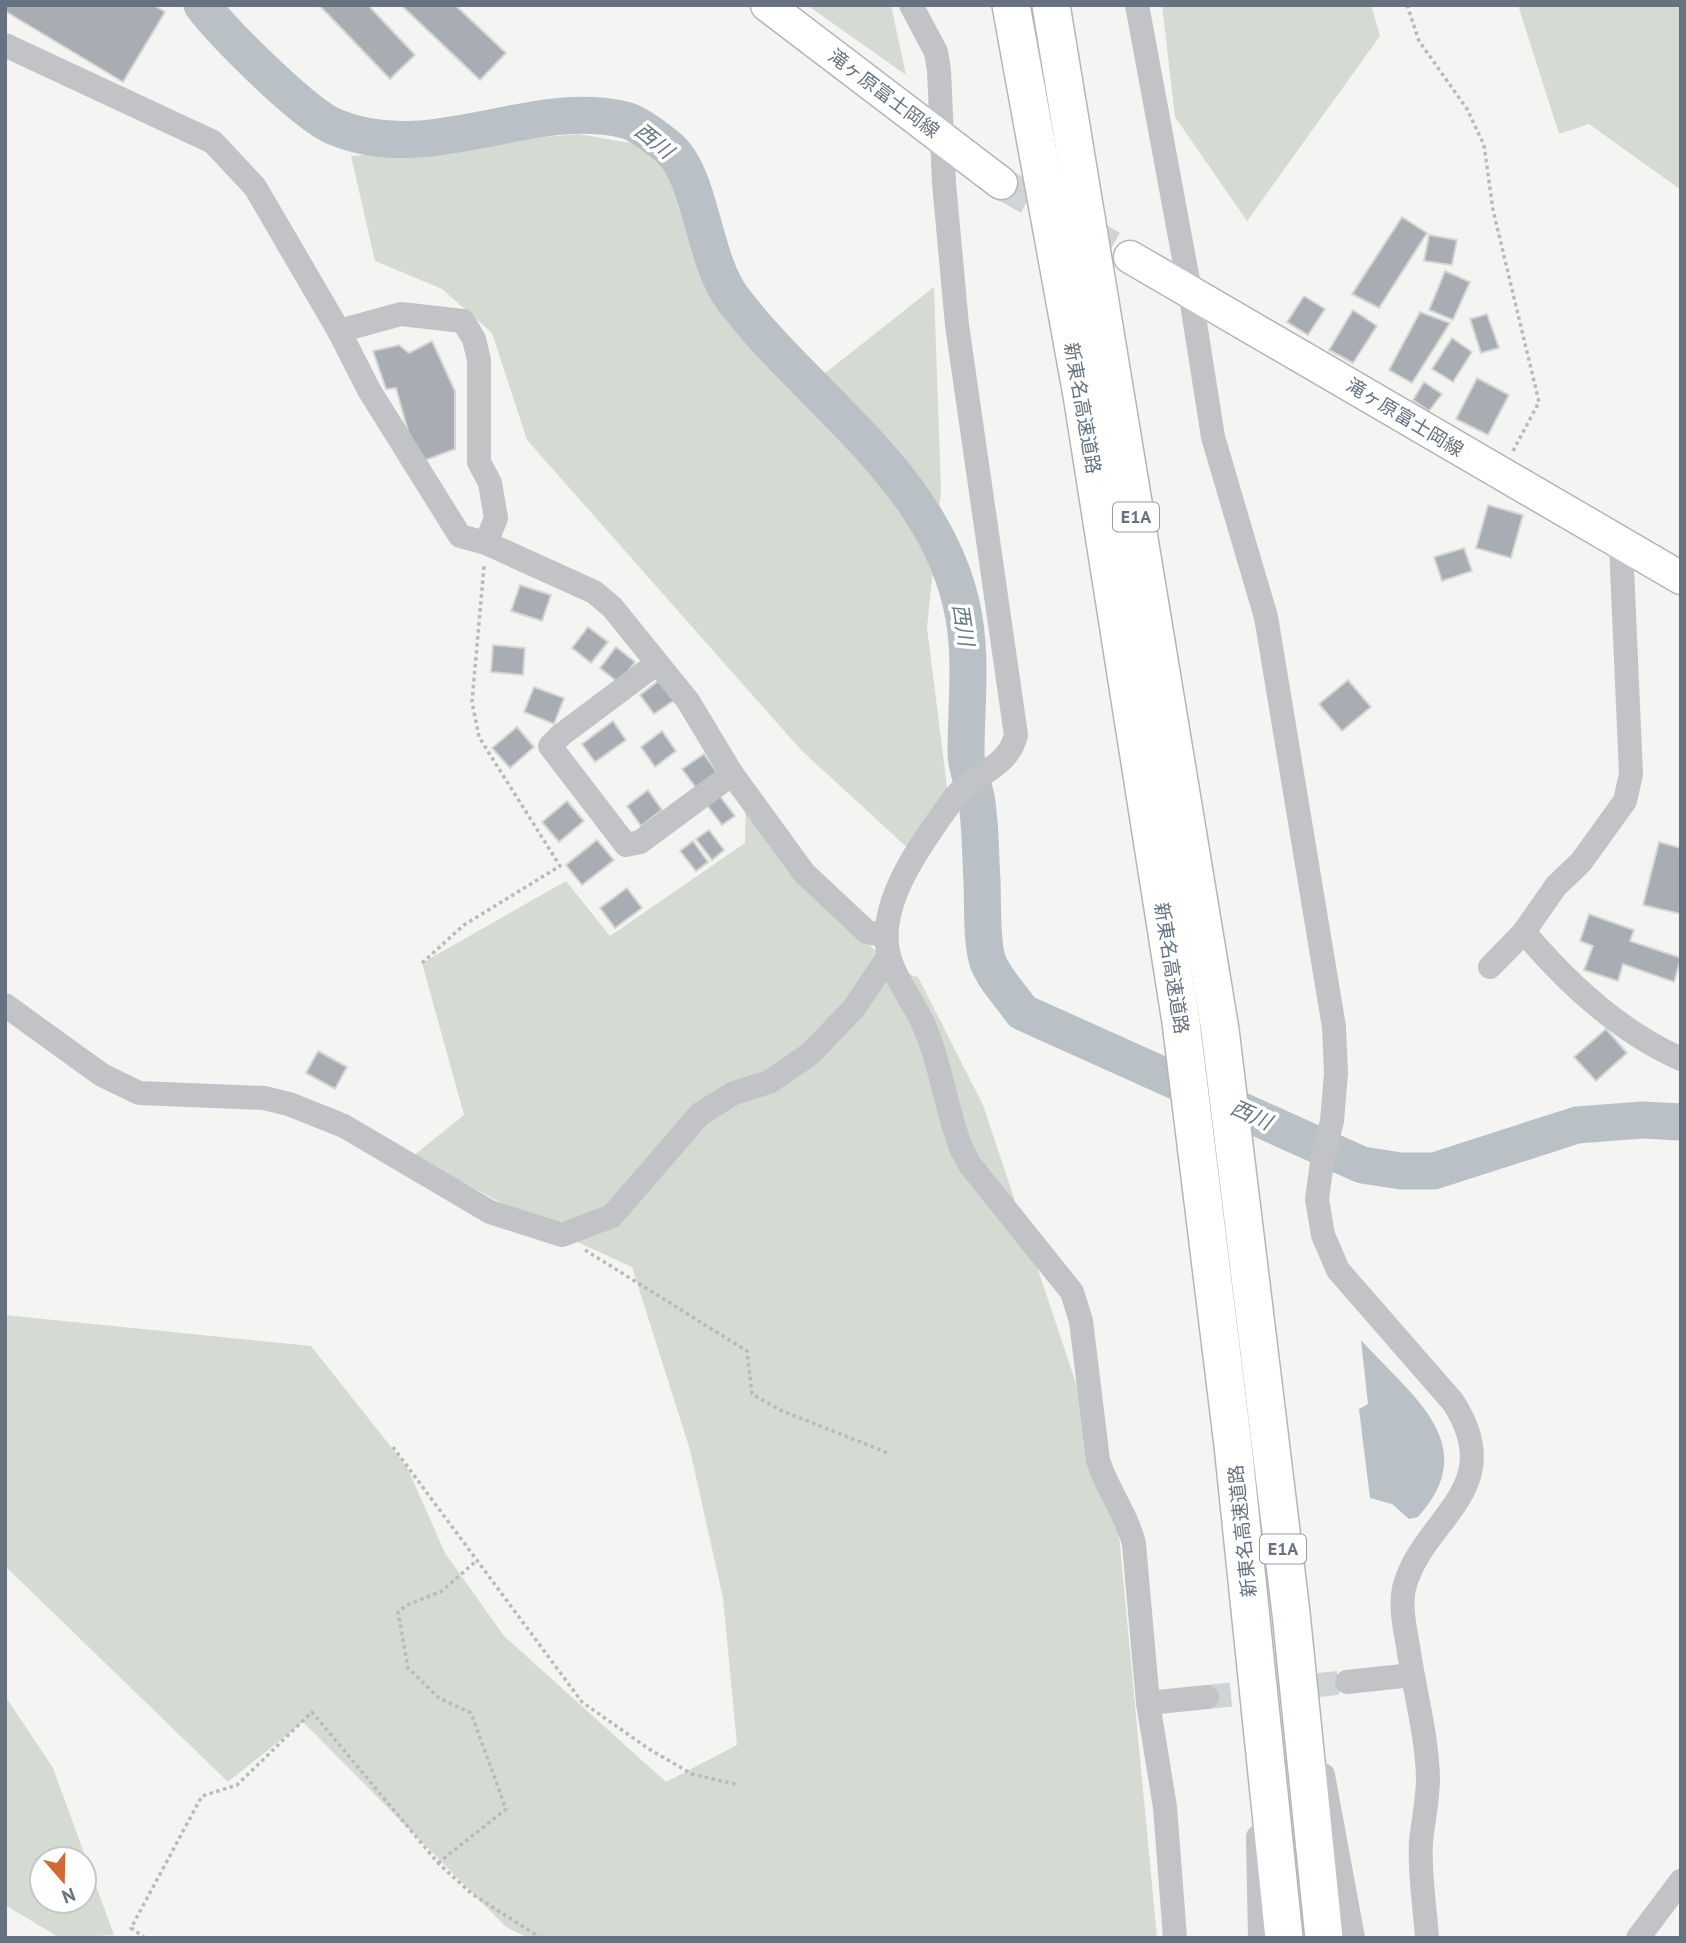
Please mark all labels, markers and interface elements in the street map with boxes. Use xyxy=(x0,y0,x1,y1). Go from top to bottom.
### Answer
street label: 滝ヶ原富士岡線 xyxy=(824,43,944,143)
water label: 西川 xyxy=(629,117,681,166)
street label: 新東名高速道路 xyxy=(1060,340,1106,476)
street label: 滝ヶ原富士岡線 xyxy=(1342,372,1468,462)
road number: E1A xyxy=(1113,503,1159,532)
water label: 西川 xyxy=(947,602,980,650)
street label: 新東名高速道路 xyxy=(1150,900,1194,1036)
water label: 西川 xyxy=(1227,1094,1278,1136)
street label: 新東名高速道路 xyxy=(1223,1464,1261,1598)
road number: E1A xyxy=(1260,1534,1306,1564)
north arrow xyxy=(28,1845,98,1915)
text: N xyxy=(59,1883,79,1909)

